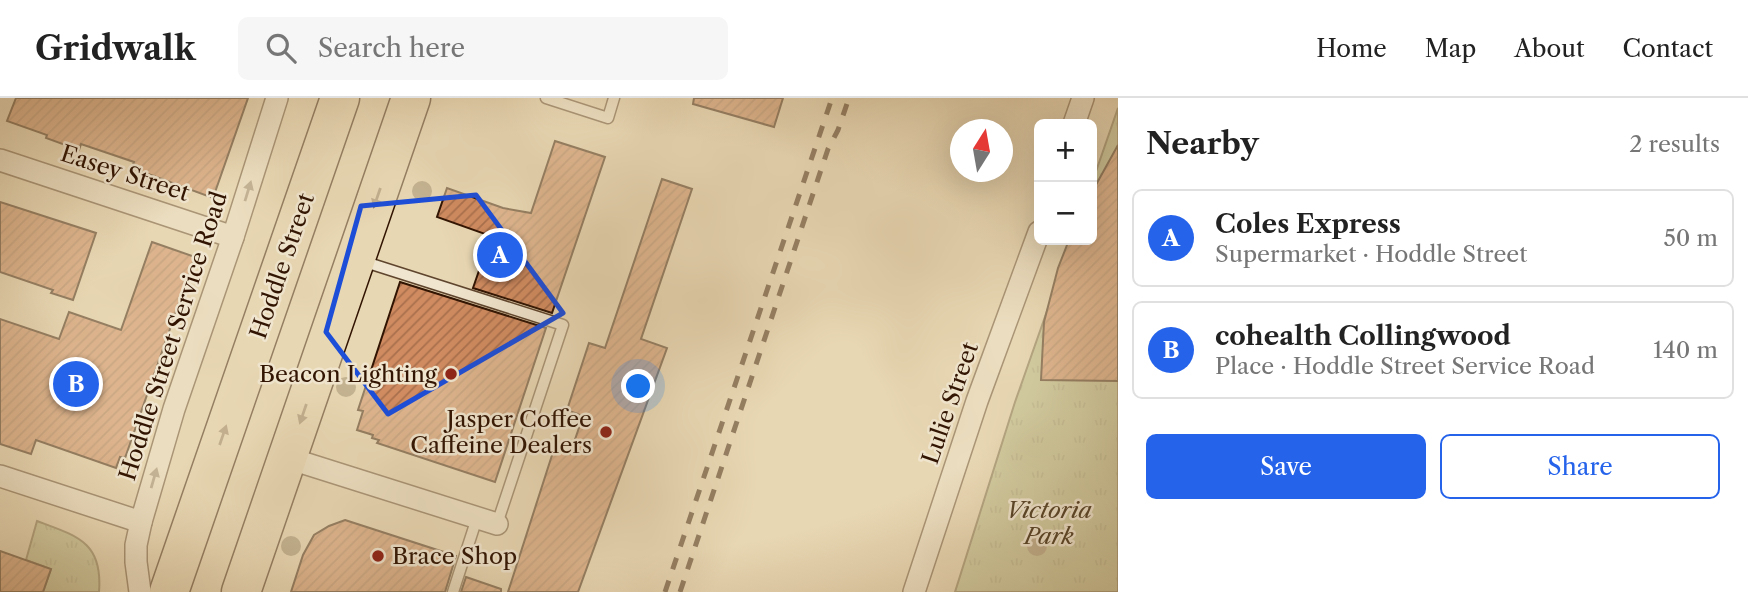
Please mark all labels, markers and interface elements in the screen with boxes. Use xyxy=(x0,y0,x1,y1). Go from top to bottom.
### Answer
search box xyxy=(238,17,728,80)
text: Gridwalk xyxy=(35,28,196,69)
icon: search xyxy=(262,29,300,67)
text: Search here xyxy=(318,32,465,64)
text: Home xyxy=(1316,34,1387,63)
text: Map xyxy=(1425,34,1476,63)
text: About xyxy=(1514,34,1585,63)
text: Contact xyxy=(1623,34,1713,63)
north arrow xyxy=(950,119,1013,182)
map controls xyxy=(1034,119,1097,245)
button: + xyxy=(1034,119,1097,182)
text: Nearby xyxy=(1146,125,1259,162)
text: 2 results xyxy=(1629,130,1720,158)
street label: Easey Street xyxy=(57,139,193,207)
one-way arrow xyxy=(243,181,253,202)
button: − xyxy=(1034,182,1097,245)
street label: Hoddle Street Service Road xyxy=(113,188,233,484)
one-way arrow xyxy=(371,188,382,209)
street label: Hoddle Street xyxy=(244,189,320,343)
text: Coles Express xyxy=(1215,208,1401,240)
text: A xyxy=(1162,224,1180,252)
text: 50 m xyxy=(1663,224,1718,252)
pin: A xyxy=(477,229,523,281)
text: Supermarket · Hoddle Street xyxy=(1215,240,1527,268)
text: cohealth Collingwood xyxy=(1215,320,1511,352)
text: B xyxy=(1162,336,1180,364)
text: 140 m xyxy=(1653,336,1718,364)
street label: Lulie Street xyxy=(916,338,984,468)
text: Place · Hoddle Street Service Road xyxy=(1215,352,1595,380)
pin: B xyxy=(53,358,99,410)
place label: Beacon Lighting xyxy=(259,360,438,388)
marker: Beacon Lighting xyxy=(443,366,459,382)
your location xyxy=(621,369,655,403)
one-way arrow xyxy=(297,403,308,424)
place label: Jasper Coffee Caffeine Dealers xyxy=(410,405,592,459)
one-way arrow xyxy=(218,424,229,445)
marker: Jasper Coffee Caffeine Dealers xyxy=(598,424,614,440)
button: Save xyxy=(1146,434,1426,499)
button: Share xyxy=(1440,434,1720,499)
one-way arrow xyxy=(150,467,160,488)
park label: Victoria Park xyxy=(1006,496,1092,550)
place label: Brace Shop xyxy=(392,542,517,570)
marker: Brace Shop xyxy=(370,548,386,564)

